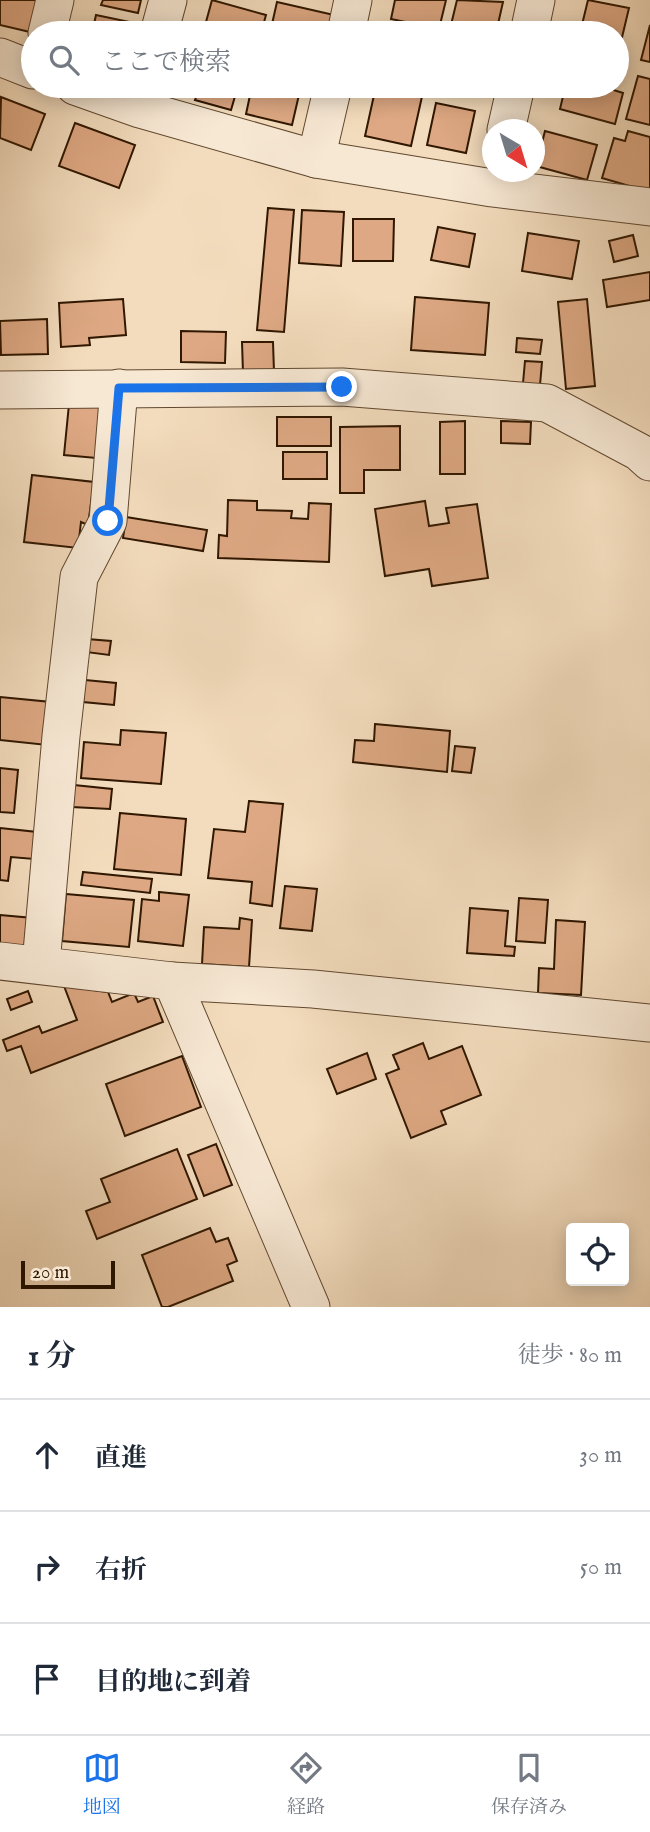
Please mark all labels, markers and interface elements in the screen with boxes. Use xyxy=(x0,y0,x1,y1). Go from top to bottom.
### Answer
search box xyxy=(21,21,629,98)
icon: search xyxy=(45,41,83,79)
text: ここで検索 xyxy=(101,46,231,79)
north arrow xyxy=(482,119,545,182)
route end xyxy=(326,371,357,402)
route start xyxy=(92,505,123,536)
map controls xyxy=(566,1223,629,1286)
button: locate xyxy=(566,1223,629,1286)
scale bar xyxy=(21,1258,116,1290)
text: 20 m xyxy=(32,1261,69,1285)
text: 1 分 xyxy=(28,1338,76,1376)
text: 徒歩 · 80 m xyxy=(518,1341,622,1370)
icon: ahead xyxy=(28,1436,66,1474)
text: 30 m xyxy=(579,1441,622,1470)
text: 直進 xyxy=(95,1442,147,1475)
icon: right xyxy=(28,1548,66,1586)
text: 50 m xyxy=(580,1553,622,1582)
text: 右折 xyxy=(95,1554,147,1587)
icon: arrive xyxy=(28,1660,66,1698)
text: 目的地に到着 xyxy=(95,1666,251,1699)
tab: 地図 xyxy=(83,1749,121,1820)
tab: 経路 xyxy=(287,1749,325,1820)
tab: 保存済み xyxy=(491,1749,567,1820)

